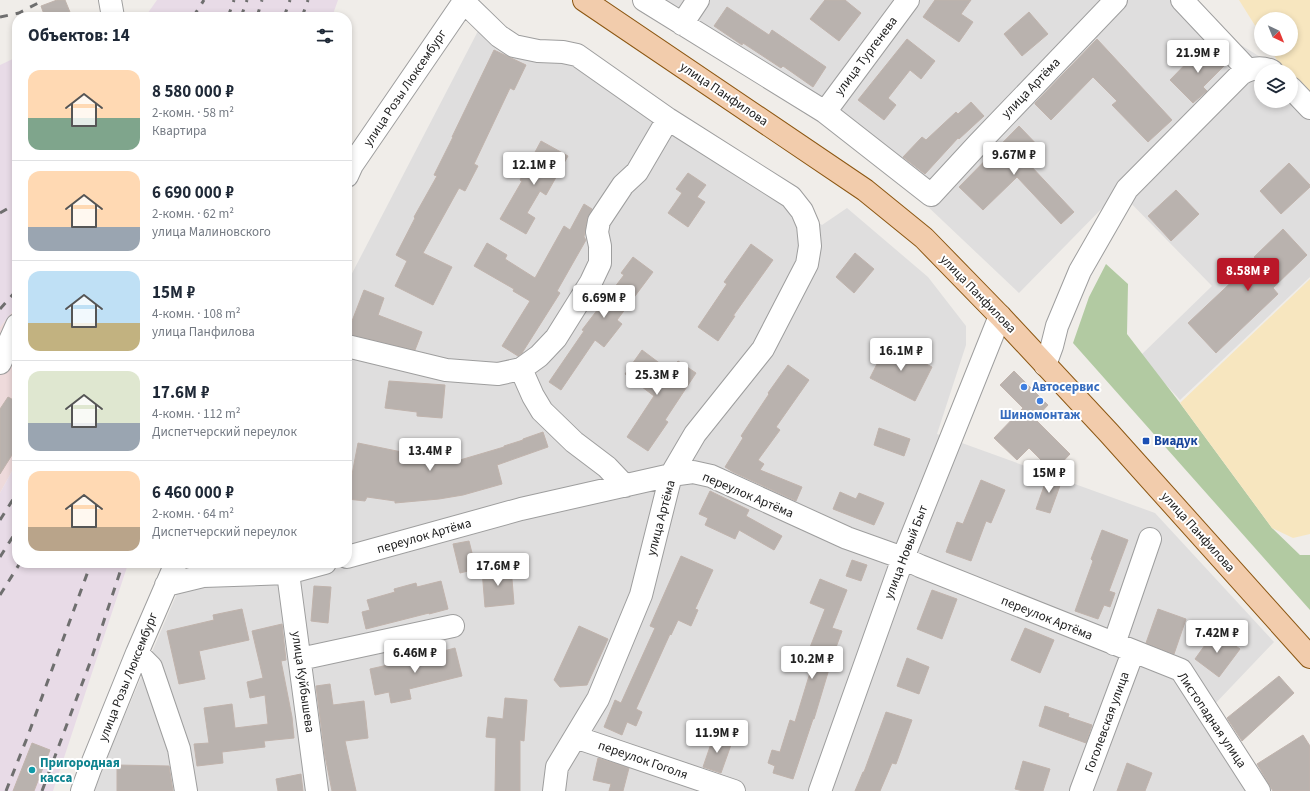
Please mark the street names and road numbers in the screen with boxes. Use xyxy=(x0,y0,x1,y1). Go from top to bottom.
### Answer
street label: улица Тургенева xyxy=(830,13,902,99)
street label: улица Розы Люксембург xyxy=(359,26,451,150)
street label: улица Артёма xyxy=(998,54,1064,122)
street label: улица Панфилова xyxy=(676,58,772,130)
street label: улица Панфилова xyxy=(936,251,1020,337)
street label: переулок Артёма xyxy=(700,468,796,522)
street label: улица Артёма xyxy=(642,478,680,558)
street label: улица Панфилова xyxy=(1157,488,1239,576)
street label: улица Новый Быт xyxy=(880,502,932,602)
street label: переулок Артёма xyxy=(375,514,473,558)
street label: переулок Артёма xyxy=(998,591,1096,645)
street label: улица Розы Люксембург xyxy=(94,610,162,744)
street label: улица Куйбышева xyxy=(287,630,319,734)
street label: Гоголевская улица xyxy=(1080,669,1134,775)
street label: Листопадная улица xyxy=(1173,669,1251,771)
street label: переулок Гоголя xyxy=(596,736,690,784)

